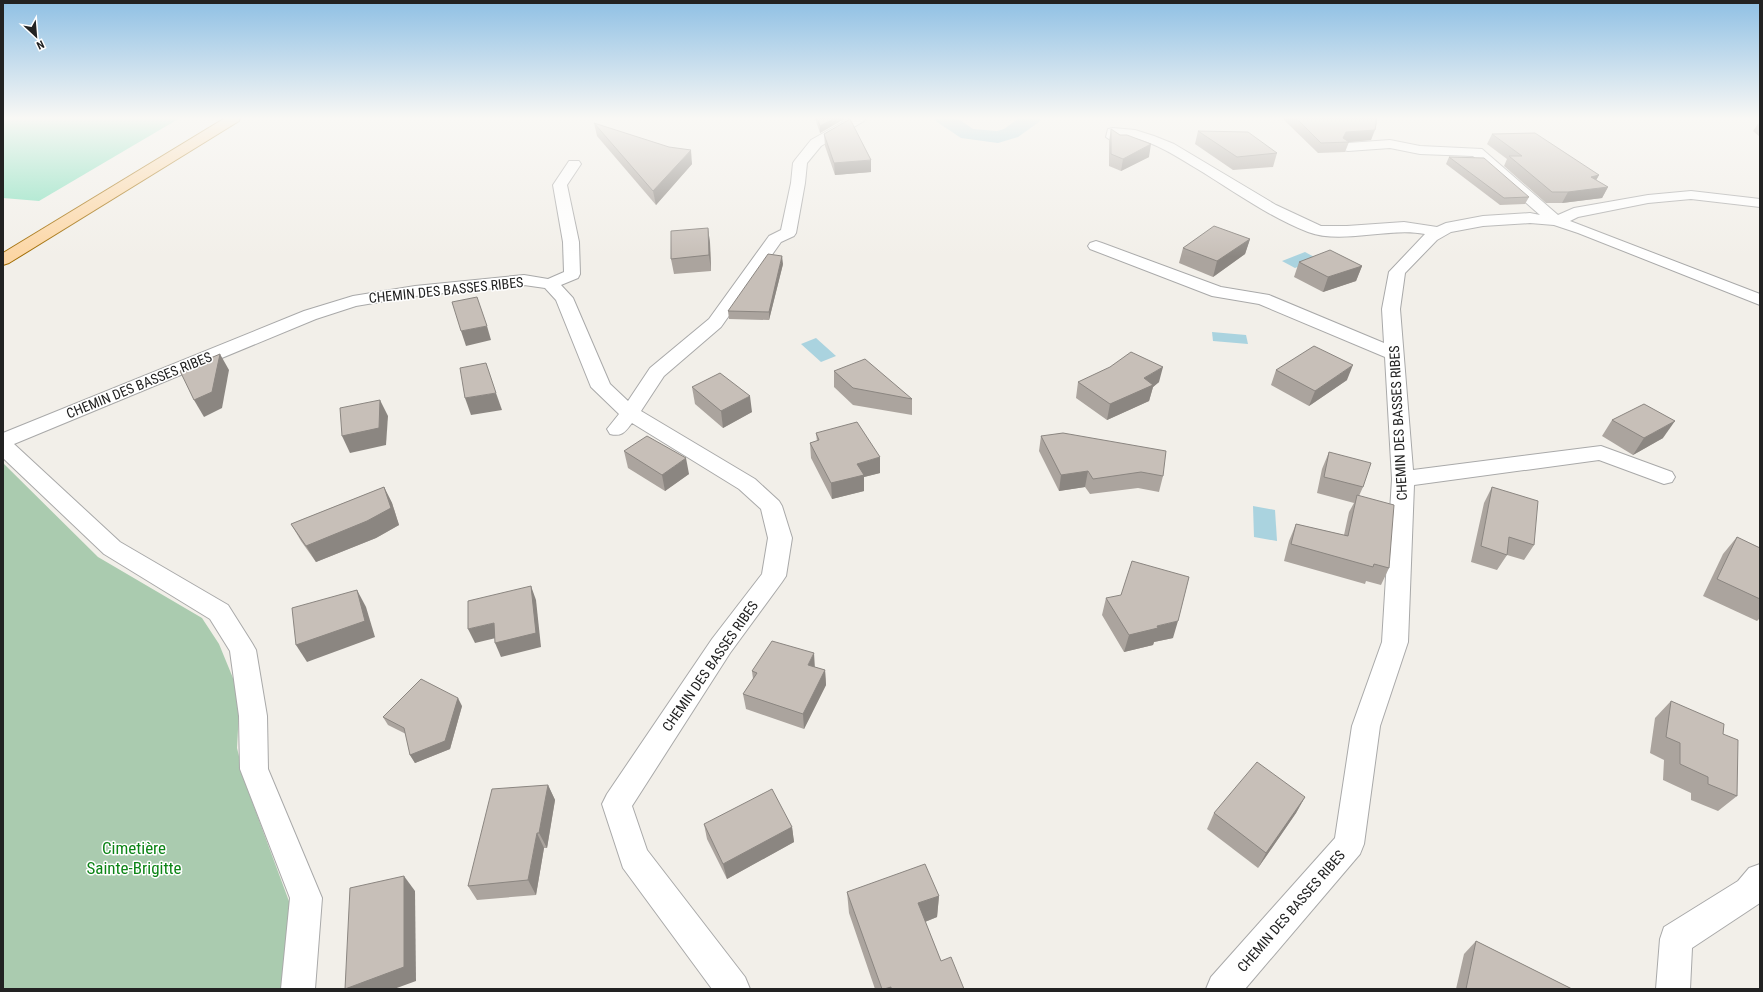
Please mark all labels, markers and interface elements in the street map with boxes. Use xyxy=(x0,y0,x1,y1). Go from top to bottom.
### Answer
north arrow xyxy=(16,16,56,56)
text: N xyxy=(34,37,46,52)
street label: CHEMIN DES BASSES RIBES xyxy=(368,274,524,306)
street label: CHEMIN DES BASSES RIBES xyxy=(1386,345,1410,501)
street label: CHEMIN DES BASSES RIBES xyxy=(64,348,214,422)
street label: CHEMIN DES BASSES RIBES xyxy=(659,598,761,734)
park label: Cimetière Sainte-Brigitte xyxy=(87,838,182,878)
street label: CHEMIN DES BASSES RIBES xyxy=(1234,847,1348,975)

